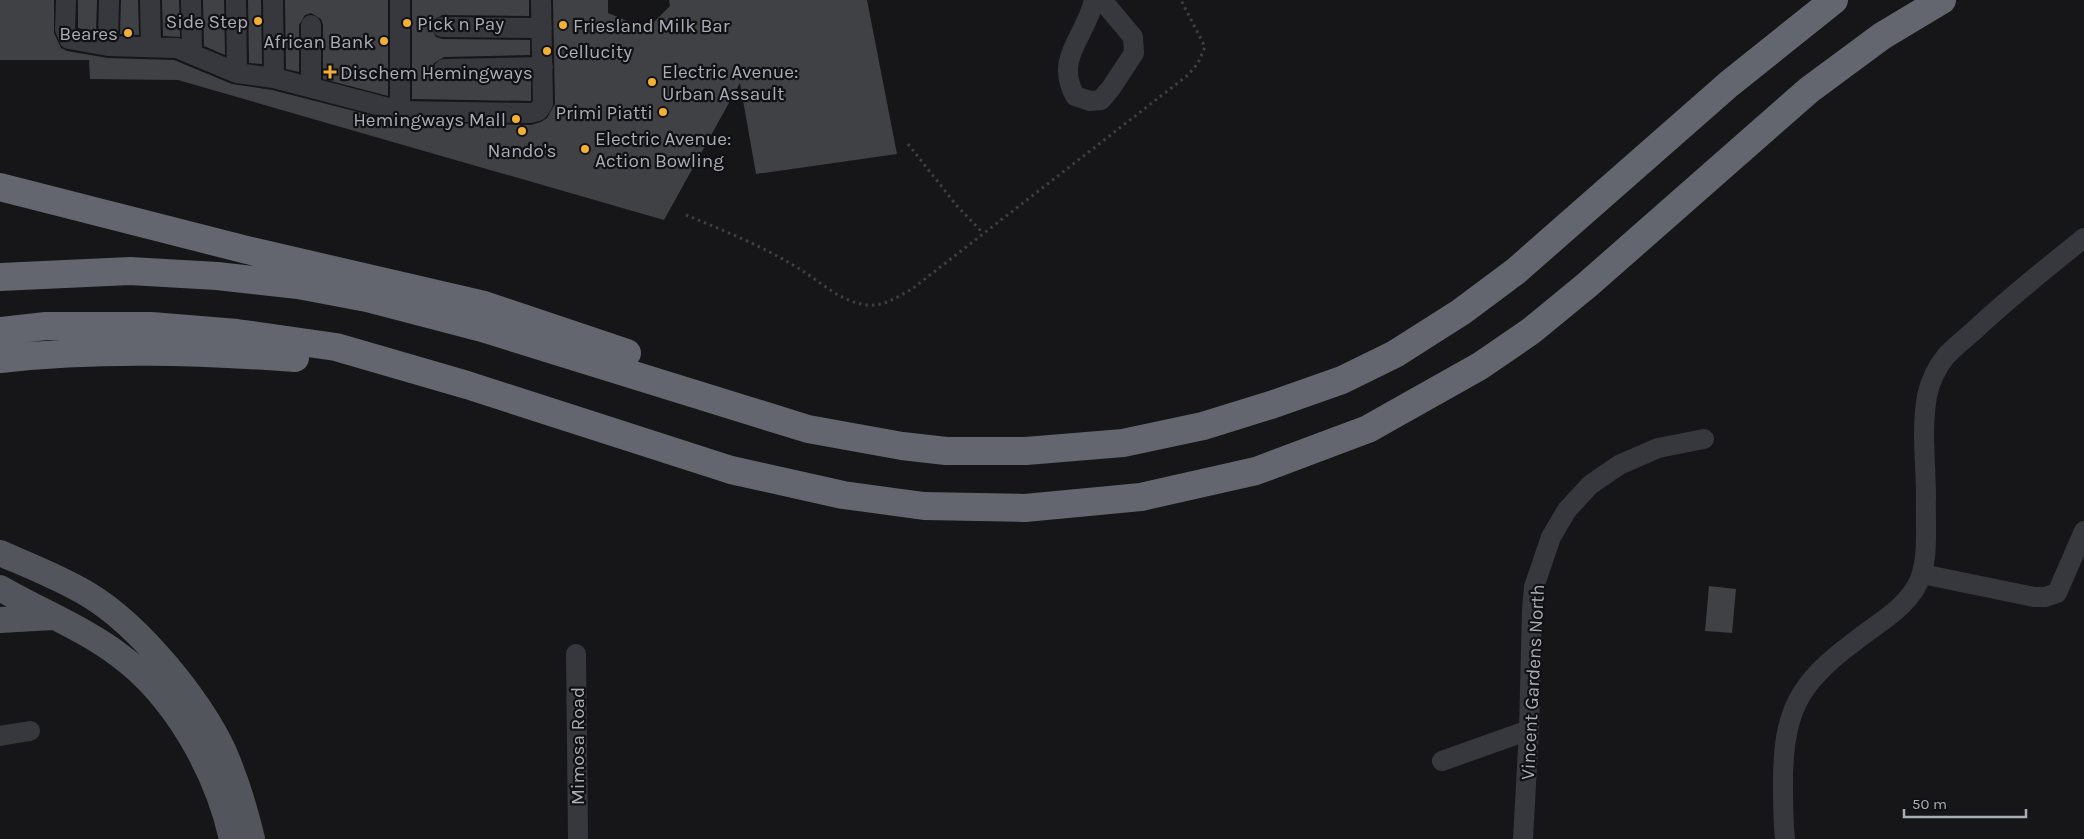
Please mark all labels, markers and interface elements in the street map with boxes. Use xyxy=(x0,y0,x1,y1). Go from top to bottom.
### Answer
place label: Side Step xyxy=(166,11,248,33)
place label: Pick n Pay xyxy=(417,13,504,35)
marker: Side Step xyxy=(252,15,264,27)
place label: Friesland Milk Bar xyxy=(573,15,730,37)
marker: Pick n Pay xyxy=(401,17,413,29)
marker: Friesland Milk Bar xyxy=(557,19,569,31)
place label: Beares xyxy=(59,23,118,45)
marker: Beares xyxy=(122,27,134,39)
place label: African Bank xyxy=(264,31,374,53)
marker: African Bank xyxy=(378,35,390,47)
place label: Cellucity xyxy=(557,41,632,63)
marker: Cellucity xyxy=(541,45,553,57)
place label: Electric Avenue: Urban Assault xyxy=(662,61,798,105)
place label: Dischem Hemingways xyxy=(340,62,533,84)
marker: Dischem Hemingways xyxy=(324,66,336,78)
marker: Electric Avenue: Urban Assault xyxy=(646,76,658,88)
place label: Primi Piatti xyxy=(555,102,653,124)
marker: Primi Piatti xyxy=(657,106,669,118)
place label: Hemingways Mall xyxy=(353,109,506,131)
marker: Hemingways Mall xyxy=(510,113,522,125)
marker: Nando's xyxy=(516,125,528,137)
place label: Electric Avenue: Action Bowling xyxy=(595,128,731,172)
place label: Nando's xyxy=(487,140,557,162)
marker: Electric Avenue: Action Bowling xyxy=(579,143,591,155)
street label: Vincent Gardens North xyxy=(1517,584,1549,780)
street label: Mimosa Road xyxy=(567,687,589,805)
scale bar xyxy=(1904,786,2026,818)
text: 50 m xyxy=(1912,795,1947,813)

